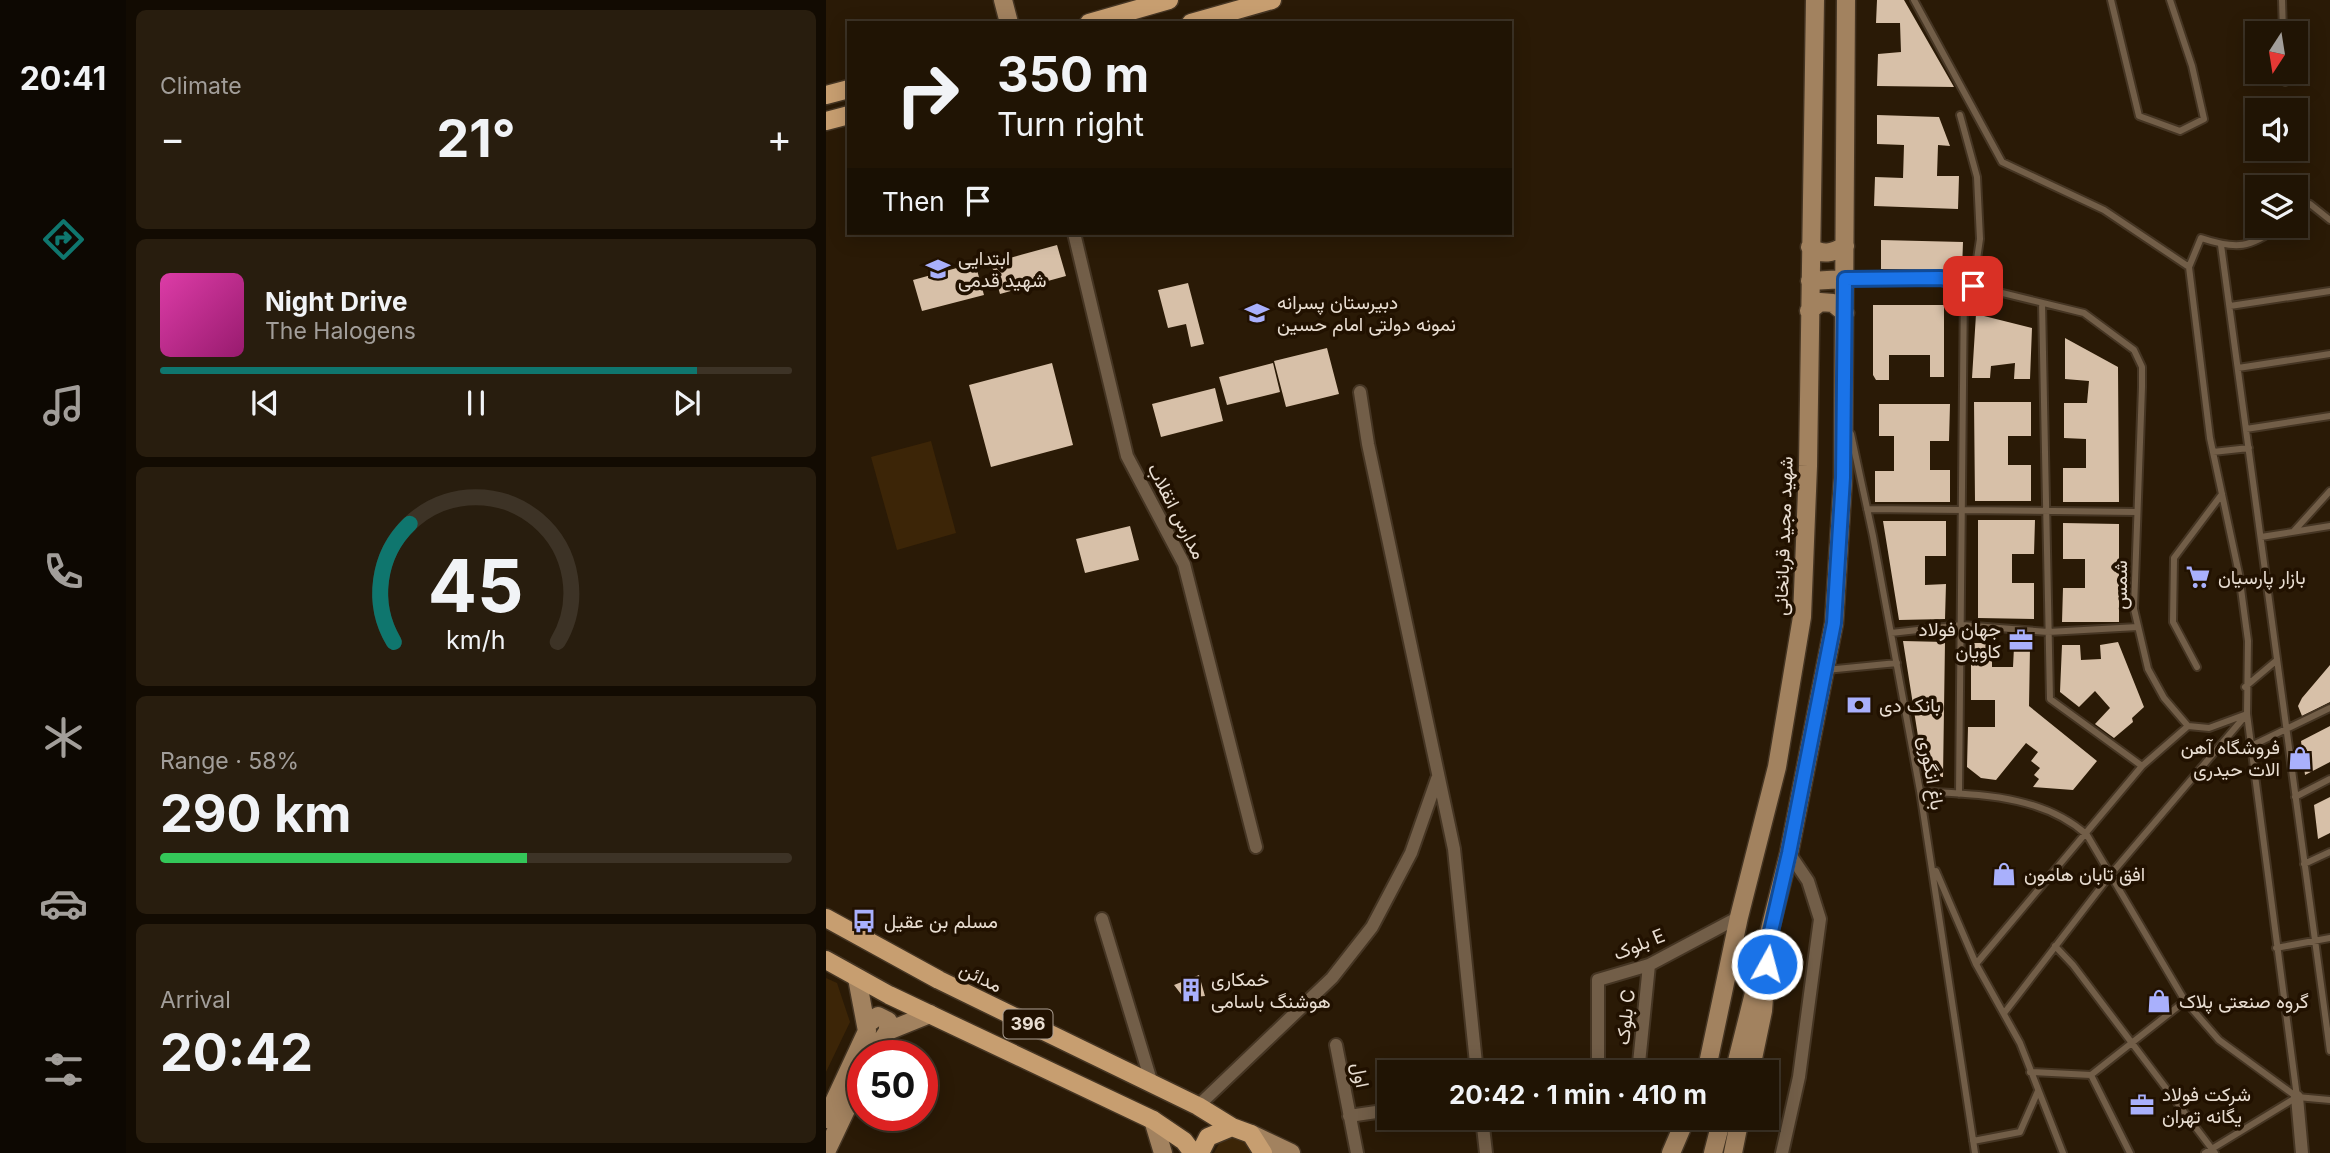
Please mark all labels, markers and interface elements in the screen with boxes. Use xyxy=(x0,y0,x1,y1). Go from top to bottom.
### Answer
north arrow xyxy=(2245,21,2308,84)
map controls xyxy=(2245,21,2308,238)
text: 350 m xyxy=(997,45,1149,104)
icon: right xyxy=(882,49,973,140)
text: 20:41 xyxy=(20,59,106,98)
text: Climate xyxy=(160,72,242,100)
button: sound xyxy=(2245,98,2308,161)
text: Turn right xyxy=(997,105,1144,144)
text: 21° xyxy=(436,107,516,170)
text: − xyxy=(160,115,185,161)
text: + xyxy=(767,115,792,161)
button: layers xyxy=(2245,175,2308,238)
icon: arrive xyxy=(959,182,997,220)
text: Then xyxy=(882,186,945,217)
icon: directions xyxy=(39,215,88,264)
place label: ابتدایی شهید قدمی xyxy=(958,247,1046,292)
school or university icon: ابتدایی شهید قدمی xyxy=(924,255,952,283)
pin xyxy=(1943,256,2003,316)
icon: arrive xyxy=(1954,267,1992,305)
text: Night Drive xyxy=(265,286,407,317)
place label: دبیرستان پسرانه نمونه دولتی امام حسین xyxy=(1277,291,1456,337)
school or university icon: دبیرستان پسرانه نمونه دولتی امام حسین xyxy=(1243,299,1271,327)
text: The Halogens xyxy=(265,317,416,345)
icon: music xyxy=(39,381,88,430)
icon: previous xyxy=(246,384,284,422)
icon: pause xyxy=(457,384,495,422)
icon: next xyxy=(668,384,706,422)
street label: شهید مجید قربانخانی xyxy=(1769,456,1798,616)
street label: مدارس انقلاب xyxy=(1143,459,1211,563)
text: 45 xyxy=(428,542,524,631)
icon: phone xyxy=(39,547,88,596)
street label: شمس xyxy=(2109,560,2132,610)
supermarket icon: بازار پارسیان xyxy=(2184,563,2212,591)
place label: بازار پارسیان xyxy=(2218,566,2306,591)
place label: جهان فولاد کاویان xyxy=(1919,618,2001,663)
text: km/h xyxy=(446,625,506,655)
office icon: جهان فولاد کاویان xyxy=(2007,626,2035,654)
bank icon: بانک دی xyxy=(1845,691,1873,719)
place label: بانک دی xyxy=(1879,694,1941,717)
icon: climate xyxy=(39,713,88,762)
street label: باغ انگوری xyxy=(1913,734,1949,812)
place label: فروشگاه آهن الات حیدری xyxy=(2181,736,2280,781)
shop icon: فروشگاه آهن الات حیدری xyxy=(2286,744,2314,772)
text: Range · 58% xyxy=(160,747,299,775)
text: 290 km xyxy=(160,782,352,845)
shop icon: افق تابان هامون xyxy=(1990,860,2018,888)
place label: افق تابان هامون xyxy=(2024,863,2145,886)
icon: car xyxy=(39,879,88,928)
bus stop icon: مسلم بن عقیل xyxy=(850,907,878,935)
place label: مسلم بن عقیل xyxy=(884,910,998,934)
street label: بلوک E xyxy=(1610,924,1668,965)
position arrow xyxy=(1730,927,1804,1001)
street label: مدائن xyxy=(956,957,1006,997)
place label: خمکاری هوشنگ باسامی xyxy=(1211,968,1331,1013)
building icon: خمکاری هوشنگ باسامی xyxy=(1177,976,1205,1004)
text: Arrival xyxy=(160,986,231,1014)
shop icon: گروه صنعتی پلاک xyxy=(2145,987,2173,1015)
street label: بلوک C xyxy=(1611,988,1640,1046)
place label: گروه صنعتی پلاک xyxy=(2179,990,2309,1015)
road number: 396 xyxy=(1004,1009,1053,1038)
text: 20:42 xyxy=(160,1021,313,1084)
speed limit sign: 50 xyxy=(847,1040,938,1131)
icon: filters xyxy=(39,1045,88,1094)
street label: اول xyxy=(1347,1061,1374,1090)
text: 20:42 · 1 min · 410 m xyxy=(1449,1079,1707,1110)
place label: شرکت فولاد یگانه تهران xyxy=(2162,1083,2251,1128)
office icon: شرکت فولاد یگانه تهران xyxy=(2128,1091,2156,1119)

